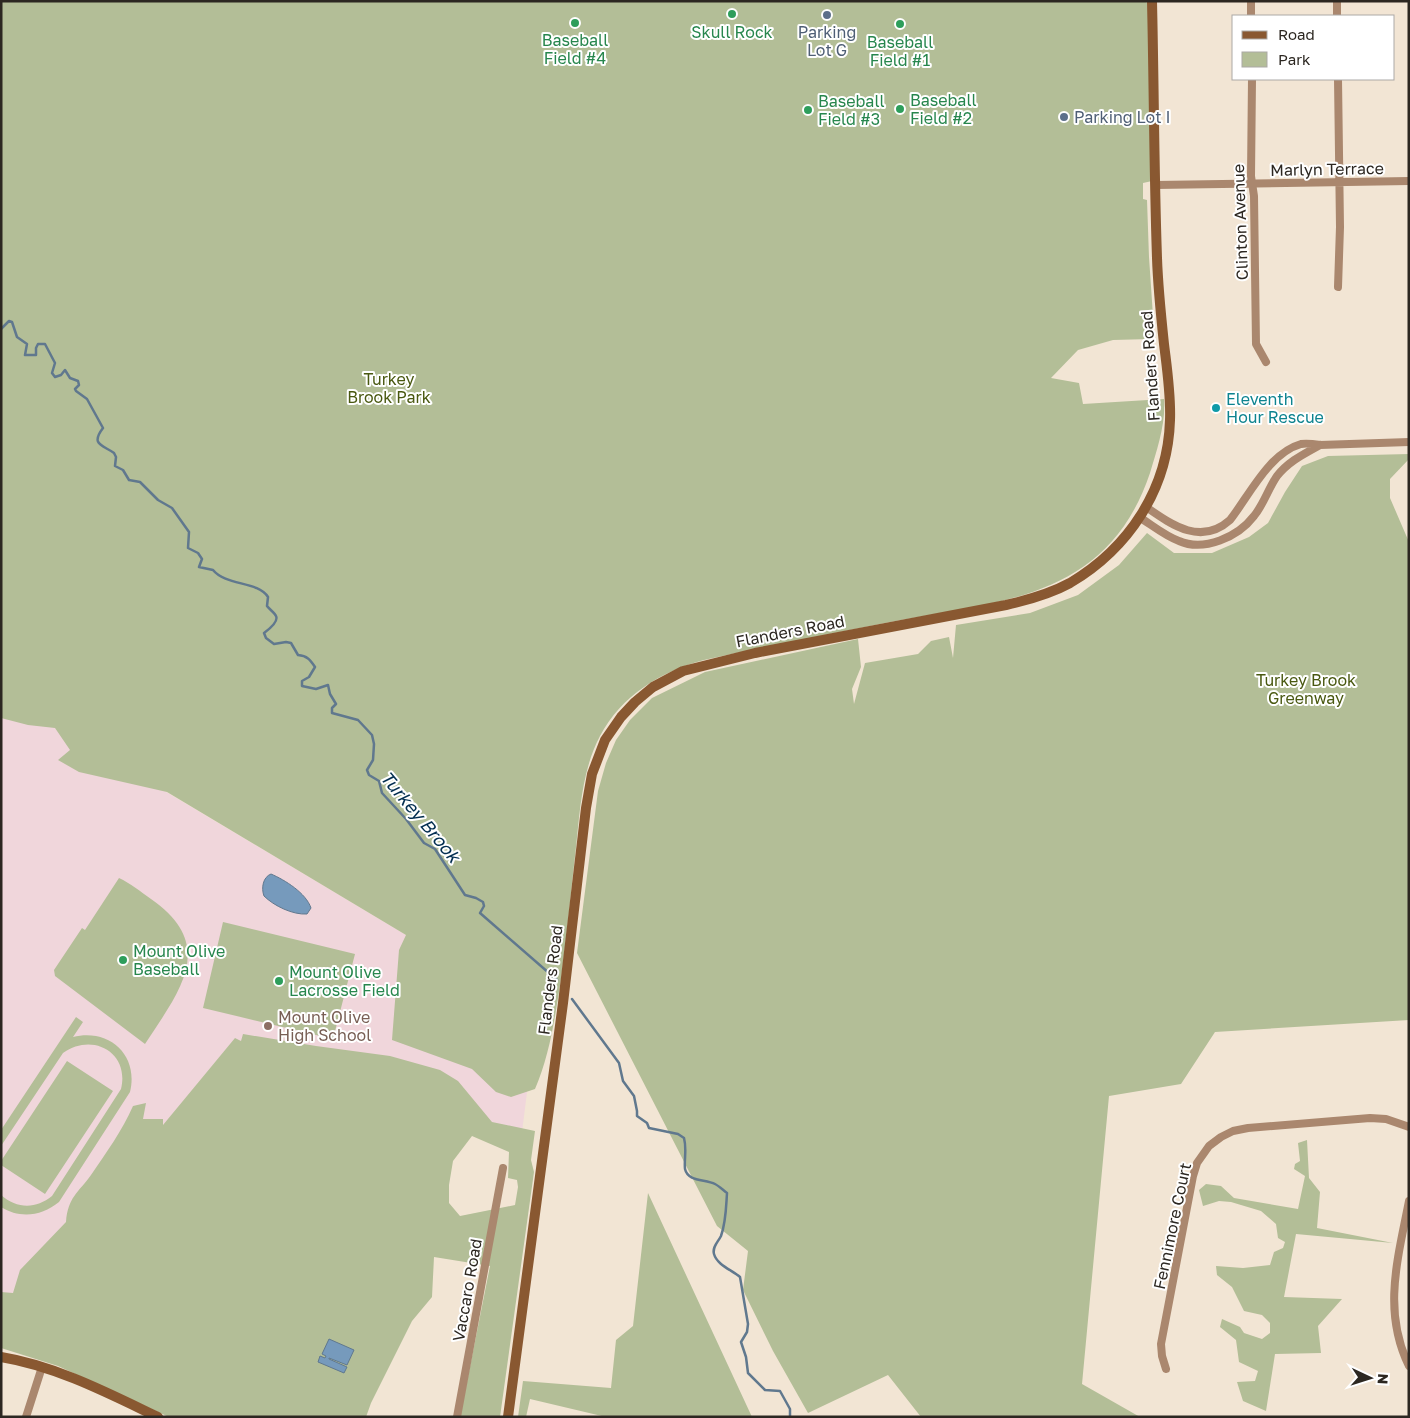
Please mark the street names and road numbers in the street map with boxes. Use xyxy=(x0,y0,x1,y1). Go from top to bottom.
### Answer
street label: Marlyn Terrace xyxy=(1270,158,1384,180)
street label: Clinton Avenue xyxy=(1228,164,1252,280)
street label: Flanders Road xyxy=(1136,310,1164,422)
street label: Flanders Road xyxy=(734,611,846,651)
street label: Flanders Road xyxy=(533,924,567,1036)
street label: Fennimore Court xyxy=(1149,1161,1195,1291)
street label: Vaccaro Road xyxy=(448,1237,486,1343)

